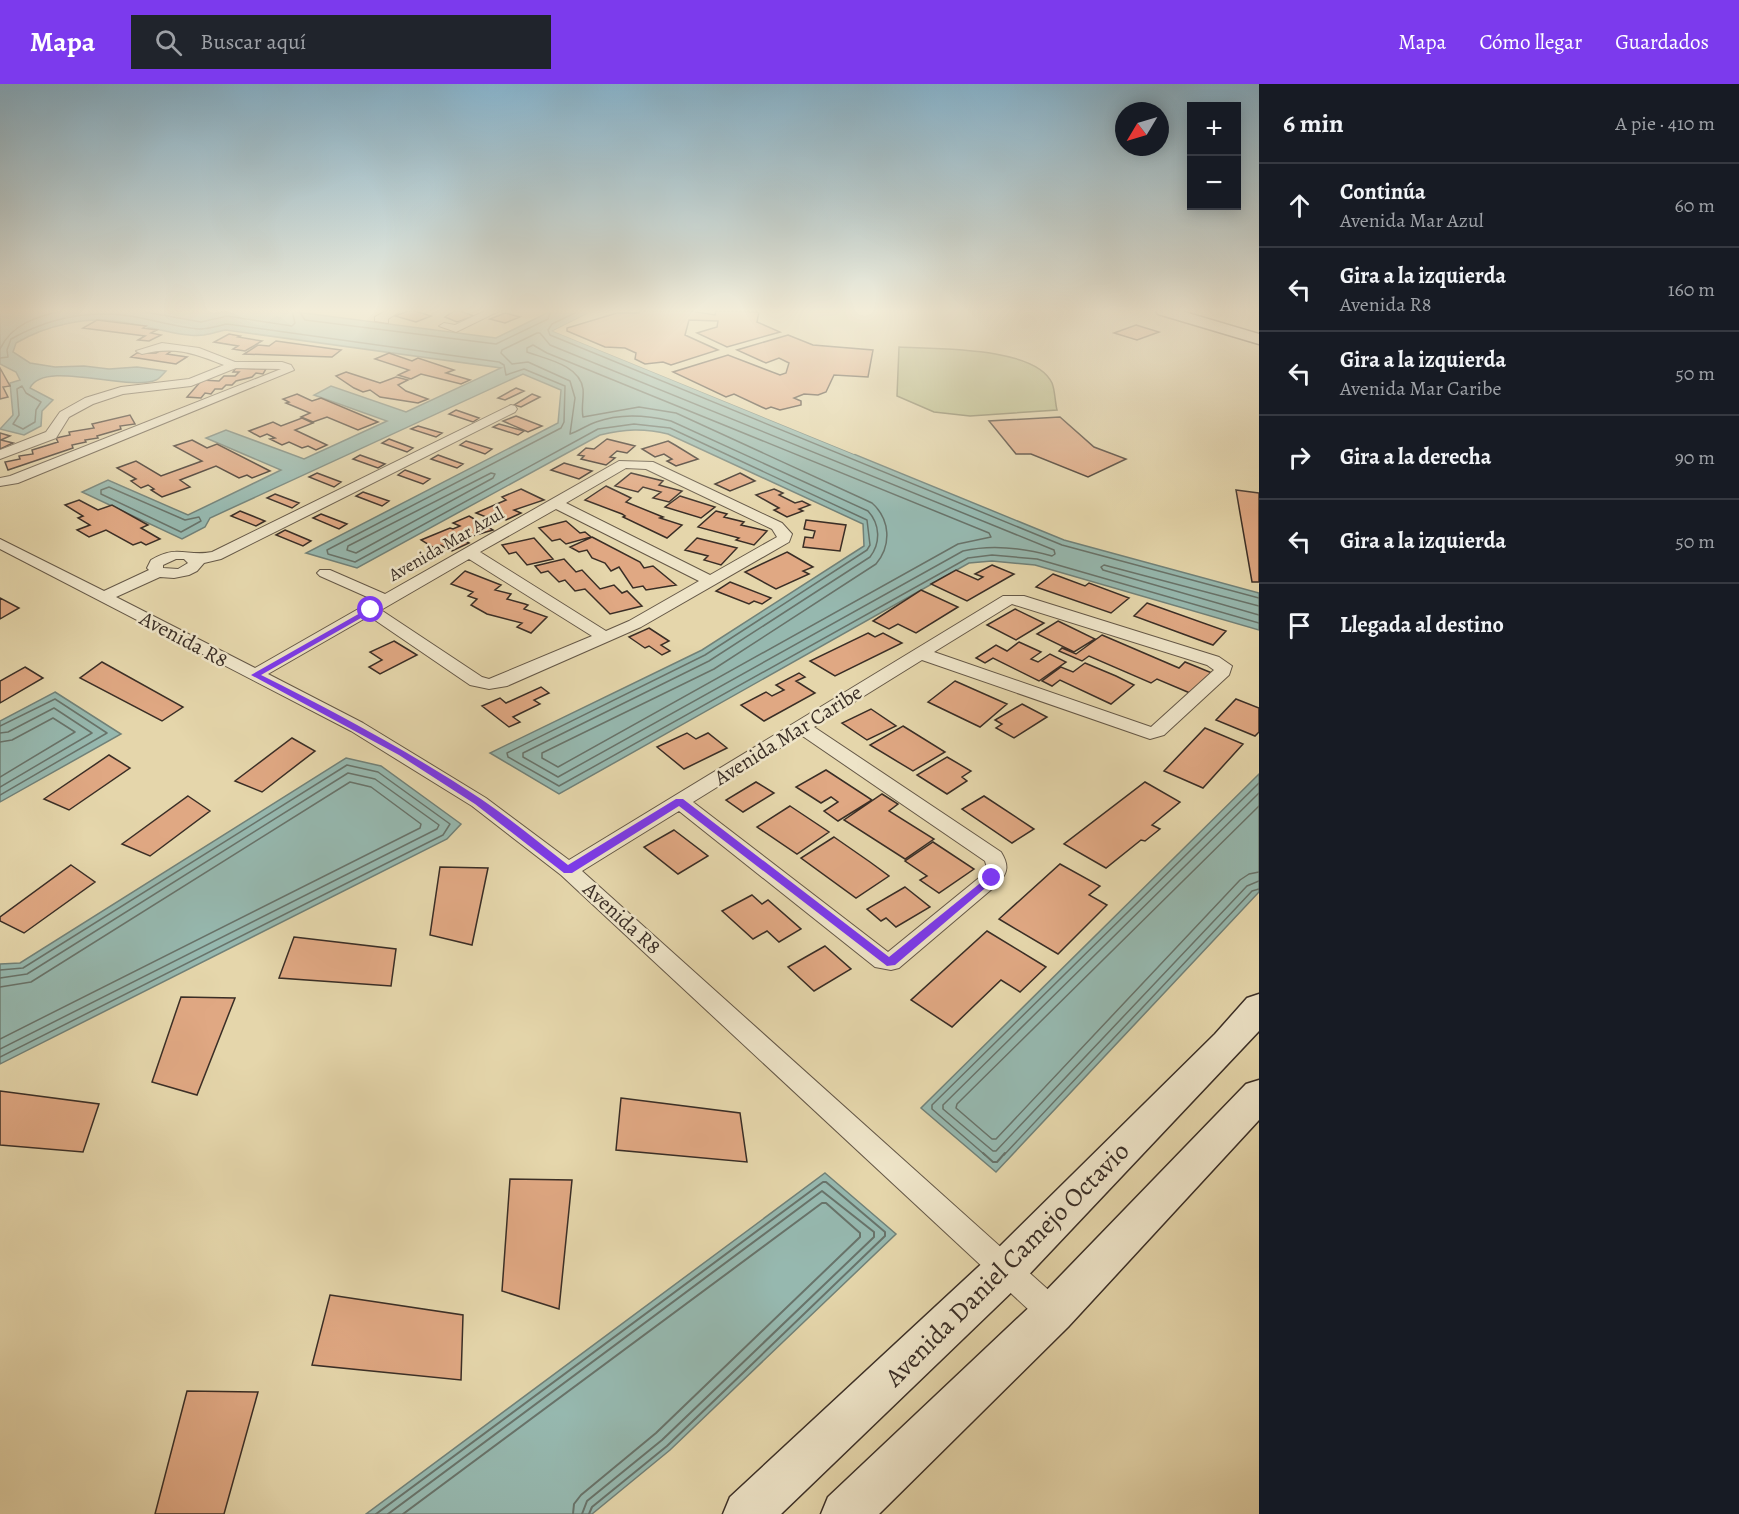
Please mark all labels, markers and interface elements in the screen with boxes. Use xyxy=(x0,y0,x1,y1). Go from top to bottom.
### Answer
search box xyxy=(131,15,551,69)
text: Mapa xyxy=(30,23,95,61)
icon: search xyxy=(152,26,185,59)
text: Buscar aquí xyxy=(200,27,306,57)
text: Mapa xyxy=(1398,28,1446,56)
text: Cómo llegar xyxy=(1479,28,1582,56)
text: Guardados xyxy=(1615,28,1709,56)
north arrow xyxy=(1115,102,1169,156)
map controls xyxy=(1187,102,1241,210)
button: + xyxy=(1187,102,1241,156)
text: 6 min xyxy=(1283,106,1344,141)
text: A pie · 410 m xyxy=(1615,110,1715,137)
button: − xyxy=(1187,156,1241,210)
text: Continúa xyxy=(1340,177,1426,207)
icon: ahead xyxy=(1283,189,1316,222)
text: 60 m xyxy=(1675,192,1715,219)
text: Avenida Mar Azul xyxy=(1340,207,1484,234)
text: Gira a la izquierda xyxy=(1340,261,1506,291)
icon: left xyxy=(1283,273,1316,306)
text: 160 m xyxy=(1668,276,1715,303)
text: Avenida R8 xyxy=(1340,291,1431,318)
text: Gira a la izquierda xyxy=(1340,345,1506,375)
icon: left xyxy=(1283,357,1316,390)
text: 50 m xyxy=(1675,360,1715,387)
text: Avenida Mar Caribe xyxy=(1340,375,1501,402)
icon: right xyxy=(1283,441,1316,474)
text: Gira a la derecha xyxy=(1340,442,1491,472)
text: 90 m xyxy=(1675,444,1715,471)
street label: Avenida Mar Azul xyxy=(383,501,509,587)
icon: left xyxy=(1283,525,1316,558)
text: Gira a la izquierda xyxy=(1340,526,1506,556)
text: 50 m xyxy=(1675,528,1715,555)
route start xyxy=(357,596,383,622)
street label: Avenida R8 xyxy=(134,604,233,674)
icon: arrive xyxy=(1283,609,1316,642)
text: Llegada al destino xyxy=(1340,610,1504,640)
street label: Avenida Mar Caribe xyxy=(708,678,867,792)
route end xyxy=(978,864,1004,890)
street label: Avenida R8 xyxy=(576,875,667,961)
street label: Avenida Daniel Camejo Octavio xyxy=(876,1134,1137,1395)

